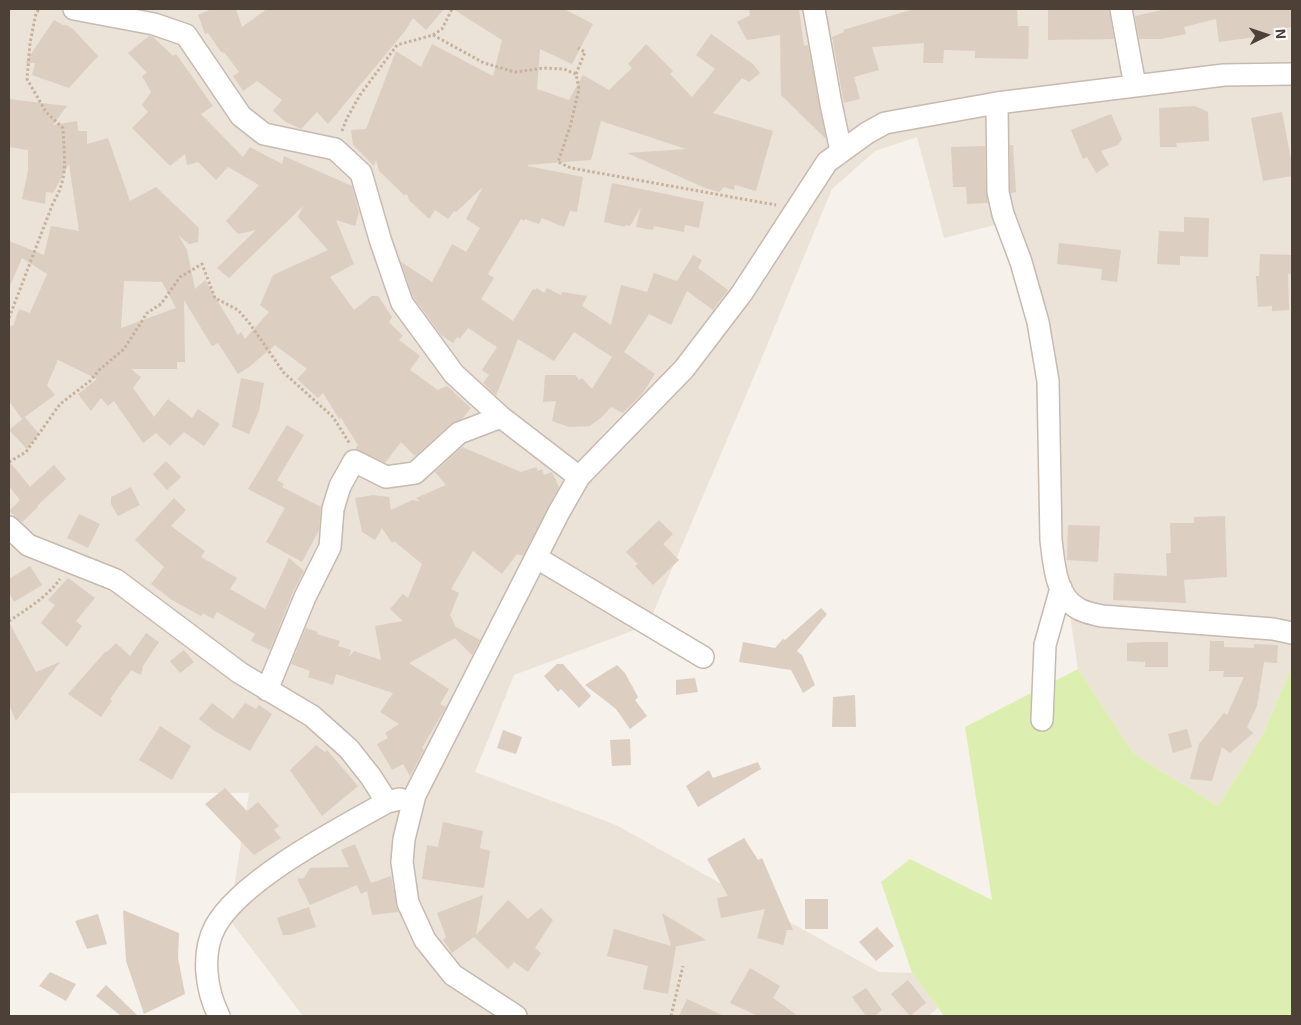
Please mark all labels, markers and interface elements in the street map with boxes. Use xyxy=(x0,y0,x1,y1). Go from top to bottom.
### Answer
north arrow xyxy=(1241,10,1291,60)
text: N xyxy=(1273,28,1290,40)

